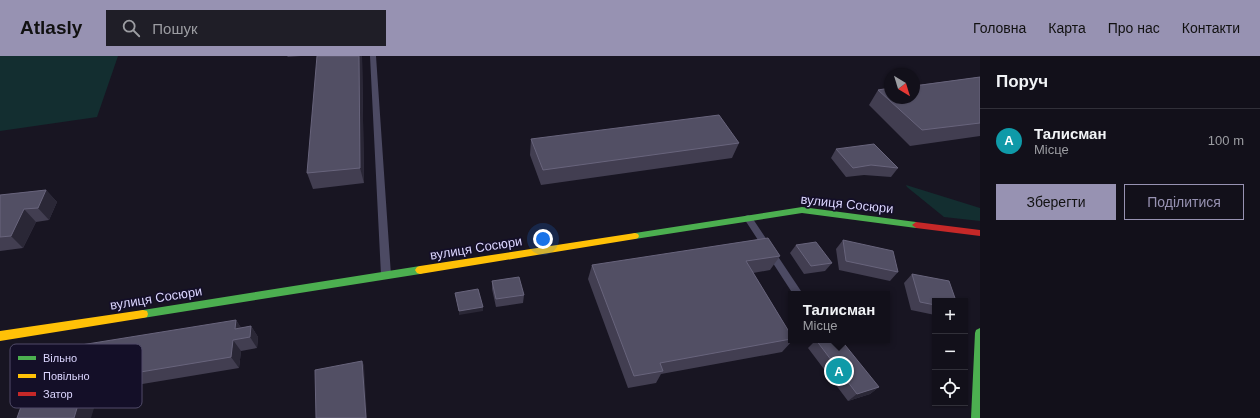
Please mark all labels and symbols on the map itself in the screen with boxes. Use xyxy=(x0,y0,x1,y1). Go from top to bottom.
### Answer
north arrow xyxy=(884,68,920,104)
street label: вулиця Сосюри xyxy=(800,192,894,216)
your location xyxy=(533,229,553,249)
street label: вулиця Сосюри xyxy=(429,233,523,263)
street label: вулиця Сосюри xyxy=(109,283,203,313)
legend xyxy=(10,344,142,408)
text: Вільно xyxy=(43,352,77,364)
pin: A xyxy=(826,356,852,386)
text: Повільно xyxy=(43,370,90,382)
text: Затор xyxy=(43,388,73,400)

